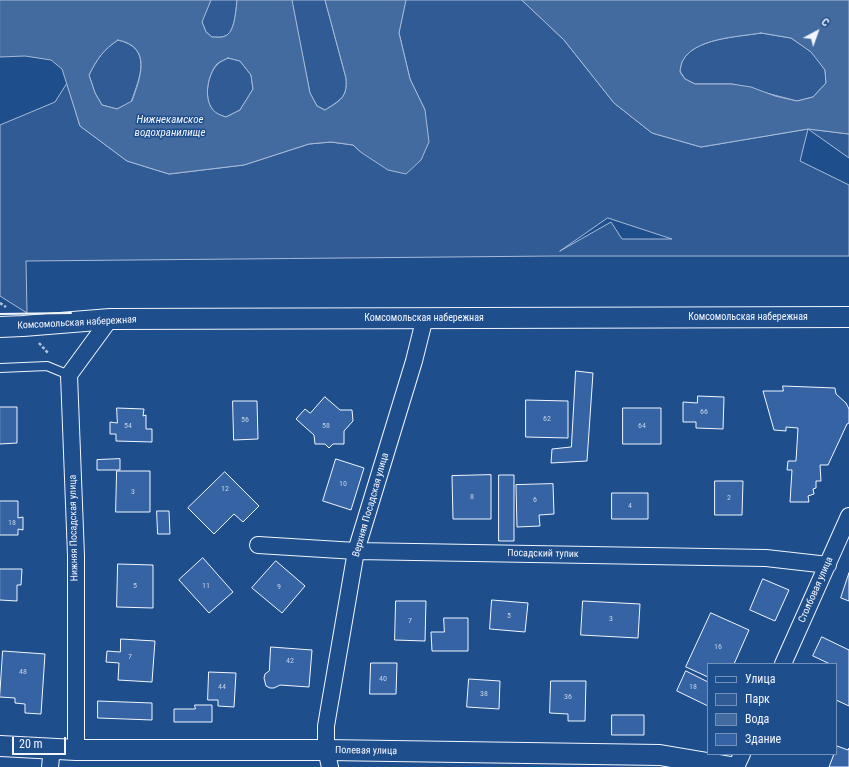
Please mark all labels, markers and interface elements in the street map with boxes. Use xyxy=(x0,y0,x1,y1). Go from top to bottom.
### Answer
north arrow xyxy=(797,12,837,52)
text: С xyxy=(819,16,832,30)
water label: Нижнекамское водохранилище xyxy=(135,113,205,139)
street label: Комсомольская набережная xyxy=(688,311,808,323)
street label: Комсомольская набережная xyxy=(364,312,484,324)
street label: Комсомольская набережная xyxy=(17,314,137,332)
house number: 66 xyxy=(700,407,708,417)
house number: 62 xyxy=(543,414,551,424)
house number: 56 xyxy=(241,415,249,425)
house number: 54 xyxy=(124,421,132,431)
house number: 58 xyxy=(322,421,330,431)
house number: 64 xyxy=(638,421,646,431)
street label: Верхняя Посадская улица xyxy=(350,451,392,559)
street label: Нижняя Посадская улица xyxy=(67,475,81,581)
house number: 10 xyxy=(339,479,347,489)
house number: 12 xyxy=(221,484,229,494)
house number: 3 xyxy=(131,487,135,497)
house number: 8 xyxy=(470,492,474,502)
house number: 2 xyxy=(727,493,731,503)
house number: 6 xyxy=(533,495,537,505)
house number: 4 xyxy=(628,501,632,511)
house number: 18 xyxy=(8,518,16,528)
street label: Посадский тупик xyxy=(507,547,579,561)
street label: Столбовая улица xyxy=(796,555,836,625)
house number: 5 xyxy=(133,581,137,591)
house number: 11 xyxy=(202,581,210,591)
house number: 9 xyxy=(277,582,281,592)
house number: 5 xyxy=(507,611,511,621)
house number: 3 xyxy=(609,614,613,624)
house number: 7 xyxy=(408,616,412,626)
house number: 16 xyxy=(714,642,722,652)
house number: 7 xyxy=(128,652,132,662)
house number: 42 xyxy=(286,656,294,666)
legend xyxy=(707,663,837,755)
house number: 48 xyxy=(19,667,27,677)
text: Улица xyxy=(745,672,775,686)
house number: 40 xyxy=(379,674,387,684)
house number: 44 xyxy=(218,682,226,692)
house number: 18 xyxy=(689,682,697,692)
house number: 38 xyxy=(480,689,488,699)
house number: 36 xyxy=(564,692,572,702)
text: Парк xyxy=(745,692,770,706)
text: Вода xyxy=(745,712,769,726)
scale bar xyxy=(14,729,68,755)
text: Здание xyxy=(745,732,781,746)
text: 20 m xyxy=(19,737,43,751)
street label: Полевая улица xyxy=(335,744,397,758)

